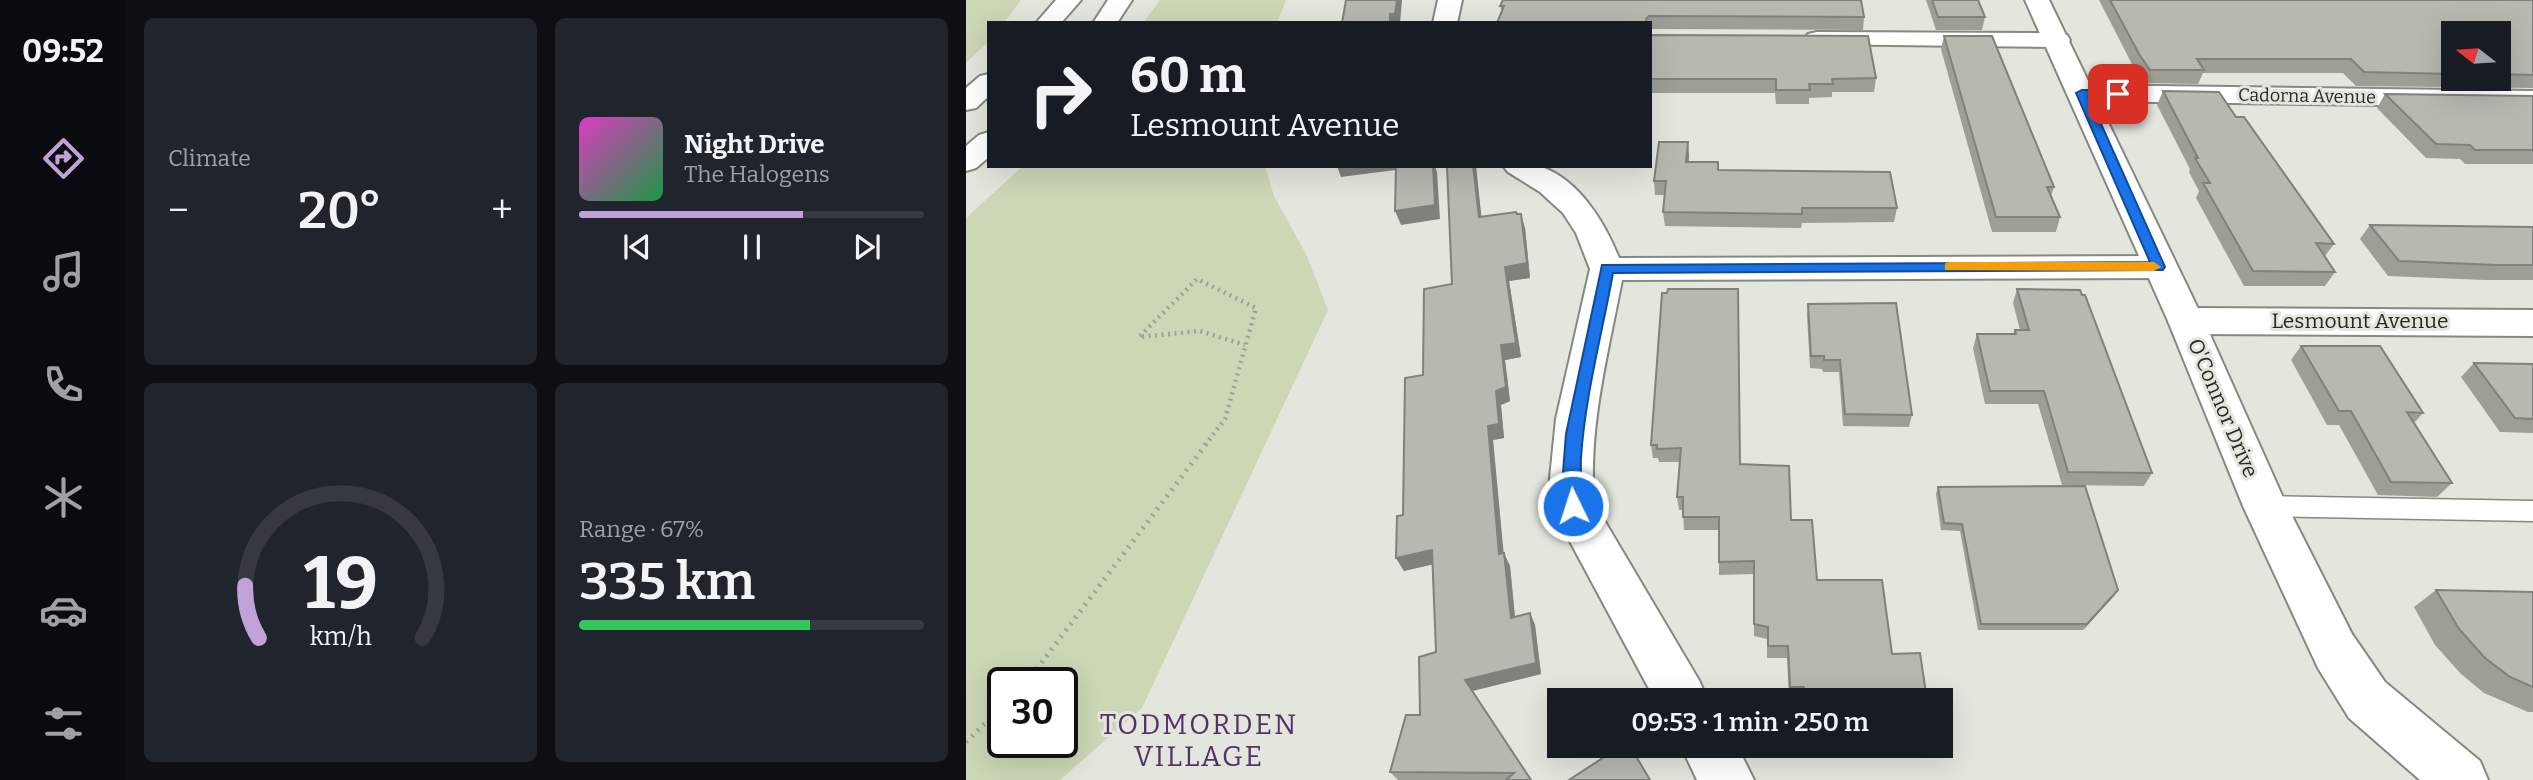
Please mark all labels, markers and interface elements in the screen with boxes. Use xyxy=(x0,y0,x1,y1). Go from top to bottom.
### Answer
north arrow xyxy=(2441,21,2511,91)
map controls xyxy=(2441,21,2511,91)
text: 09:52 xyxy=(22,32,104,70)
text: 60 m xyxy=(1130,46,1246,105)
icon: right xyxy=(1015,49,1106,140)
pin xyxy=(2088,64,2148,124)
icon: arrive xyxy=(2099,75,2137,113)
street label: Cadorna Avenue xyxy=(2238,84,2376,108)
text: Lesmount Avenue xyxy=(1130,106,1400,144)
text: Night Drive xyxy=(684,129,825,160)
icon: directions xyxy=(39,134,88,183)
text: Climate xyxy=(168,144,251,172)
text: The Halogens xyxy=(684,160,830,188)
text: 20° xyxy=(298,179,382,242)
text: − xyxy=(168,187,189,233)
text: + xyxy=(491,187,513,233)
icon: previous xyxy=(618,228,656,266)
icon: pause xyxy=(733,228,771,266)
icon: next xyxy=(848,228,886,266)
icon: music xyxy=(39,247,88,296)
street label: Lesmount Avenue xyxy=(2272,308,2448,334)
street label: O'Connor Drive xyxy=(2182,335,2264,481)
icon: phone xyxy=(39,360,88,409)
position arrow xyxy=(1536,469,1610,543)
icon: climate xyxy=(39,473,88,522)
text: Range · 67% xyxy=(579,515,704,543)
text: 19 xyxy=(303,541,378,628)
text: 335 km xyxy=(579,550,755,613)
icon: car xyxy=(39,586,88,635)
text: km/h xyxy=(310,622,372,652)
speed limit sign: 30 xyxy=(987,667,1078,758)
icon: filters xyxy=(39,699,88,748)
text: 09:53 · 1 min · 250 m xyxy=(1631,707,1869,738)
district label: TODMORDEN VILLAGE xyxy=(1100,708,1298,773)

